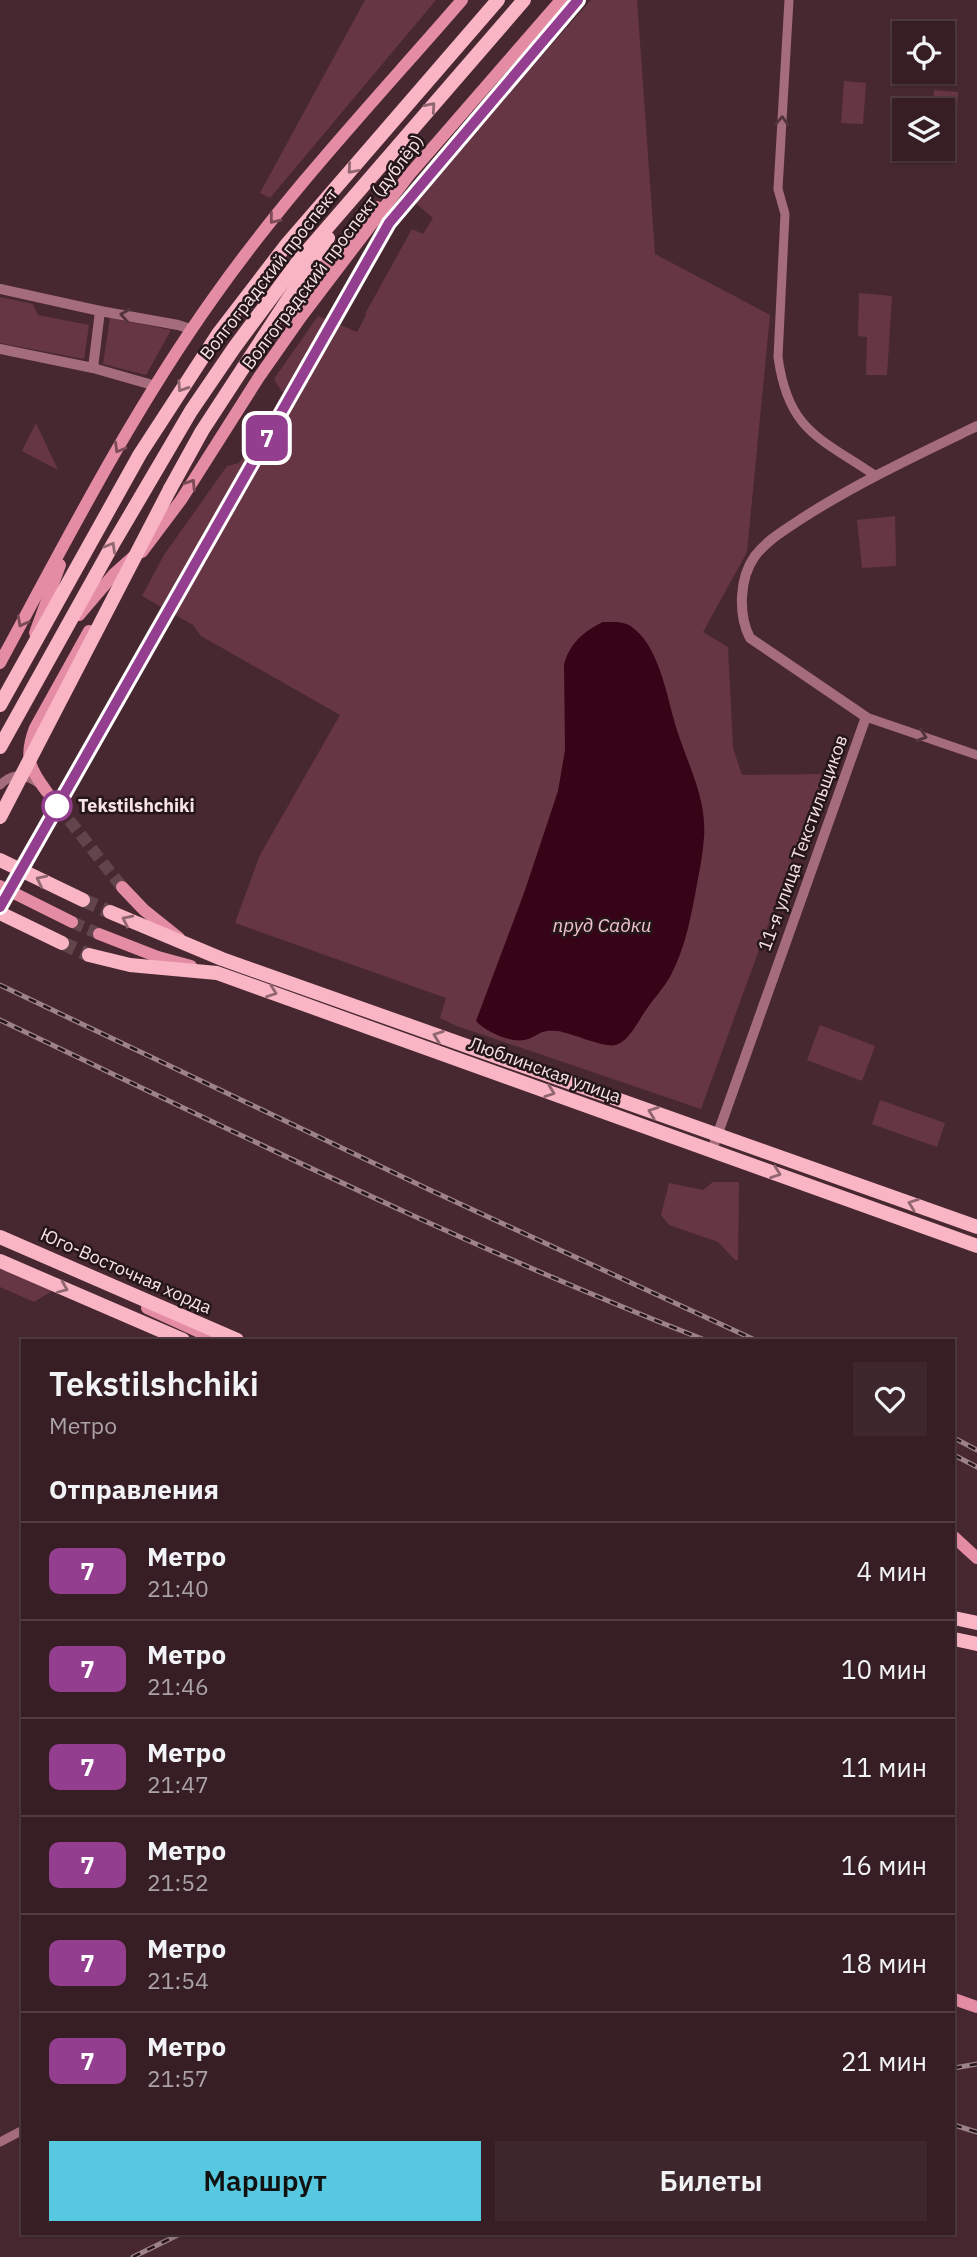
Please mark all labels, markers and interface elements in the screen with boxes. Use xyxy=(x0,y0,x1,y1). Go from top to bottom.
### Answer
map controls xyxy=(892,21,955,161)
button: locate xyxy=(892,21,955,84)
button: layers xyxy=(892,98,955,161)
one-way arrow xyxy=(423,102,435,115)
one-way arrow xyxy=(774,115,789,126)
street label: Волгоградский проспект (дублёр) xyxy=(238,130,428,374)
one-way arrow xyxy=(348,160,360,173)
street label: Волгоградский проспект xyxy=(195,184,343,364)
one-way arrow xyxy=(270,210,282,223)
one-way arrow xyxy=(119,308,131,323)
one-way arrow xyxy=(178,379,190,392)
line badge: 7 xyxy=(244,415,290,461)
text: 7 xyxy=(260,422,274,454)
one-way arrow xyxy=(115,440,128,453)
one-way arrow xyxy=(182,479,195,492)
one-way arrow xyxy=(103,542,116,555)
one-way arrow xyxy=(17,615,30,627)
one-way arrow xyxy=(915,728,927,742)
street label: 11-я улица Текстильщиков xyxy=(753,732,852,954)
marker: Tekstilshchiki xyxy=(42,791,72,821)
place label: Tekstilshchiki xyxy=(78,794,195,817)
one-way arrow xyxy=(36,874,48,888)
water label: пруд Садки xyxy=(552,913,652,937)
one-way arrow xyxy=(122,915,134,929)
one-way arrow xyxy=(266,984,278,998)
one-way arrow xyxy=(433,1030,445,1044)
street label: Люблинская улица xyxy=(466,1031,625,1108)
one-way arrow xyxy=(544,1084,556,1098)
one-way arrow xyxy=(647,1106,659,1120)
one-way arrow xyxy=(770,1165,782,1179)
one-way arrow xyxy=(907,1198,919,1212)
street label: Юго-Восточная хорда xyxy=(37,1222,216,1319)
one-way arrow xyxy=(56,1280,68,1294)
text: Tekstilshchiki xyxy=(49,1362,259,1405)
button: heart xyxy=(853,1362,927,1436)
text: Метро xyxy=(49,1410,117,1440)
text: Отправления xyxy=(49,1472,219,1506)
text: Метро xyxy=(147,1539,226,1573)
text: 4 мин xyxy=(857,1554,927,1588)
text: 7 xyxy=(80,1555,95,1587)
text: 21:40 xyxy=(147,1573,209,1603)
text: Метро xyxy=(147,1637,226,1671)
text: 10 мин xyxy=(841,1652,927,1686)
text: 7 xyxy=(80,1653,95,1685)
text: 21:46 xyxy=(147,1671,209,1701)
text: Метро xyxy=(147,1735,226,1769)
text: 11 мин xyxy=(841,1750,927,1784)
text: 7 xyxy=(80,1751,95,1783)
text: 21:47 xyxy=(147,1769,209,1799)
text: Метро xyxy=(147,1833,226,1867)
text: 16 мин xyxy=(841,1848,927,1882)
text: 7 xyxy=(80,1849,95,1881)
text: 21:52 xyxy=(147,1867,209,1897)
text: Метро xyxy=(147,1931,226,1965)
text: 18 мин xyxy=(841,1946,927,1980)
text: 7 xyxy=(80,1947,95,1979)
text: 21:54 xyxy=(147,1965,209,1995)
text: Метро xyxy=(147,2029,226,2063)
text: 21 мин xyxy=(841,2044,927,2078)
text: 7 xyxy=(80,2045,95,2077)
text: 21:57 xyxy=(147,2063,209,2093)
button: Маршрут xyxy=(49,2141,481,2221)
button: Билеты xyxy=(495,2141,927,2221)

